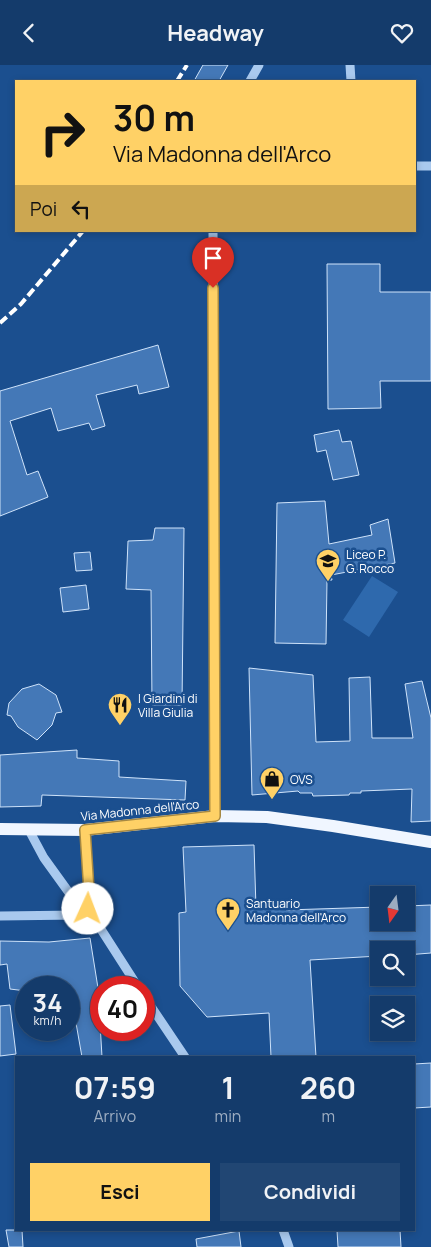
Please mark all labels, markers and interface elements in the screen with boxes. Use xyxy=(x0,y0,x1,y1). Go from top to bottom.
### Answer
text: Headway xyxy=(167,18,264,48)
icon: back xyxy=(15,19,43,47)
icon: heart xyxy=(388,19,416,47)
text: 30 m xyxy=(113,94,195,142)
icon: right xyxy=(30,100,95,165)
text: Via Madonna dell'Arco xyxy=(113,139,331,169)
icon: left xyxy=(67,195,95,223)
text: Poi xyxy=(30,196,57,222)
pin xyxy=(192,237,234,288)
icon: arrive xyxy=(199,244,227,272)
place label: Liceo P. G. Rocco xyxy=(346,546,394,577)
school or university icon: Liceo P. G. Rocco xyxy=(315,548,341,582)
place label: I Giardini di Villa Giulia xyxy=(138,690,198,721)
restaurant icon: I Giardini di Villa Giulia xyxy=(107,692,133,726)
shop icon: OVS xyxy=(259,766,285,800)
place label: OVS xyxy=(290,771,313,788)
street label: Via Madonna dell'Arco xyxy=(80,795,200,825)
position arrow xyxy=(61,882,113,934)
north arrow xyxy=(370,886,415,931)
map controls xyxy=(370,886,415,1041)
place label: Santuario Madonna dell'Arco xyxy=(246,895,346,926)
church icon: Santuario Madonna dell'Arco xyxy=(215,897,241,931)
button: search xyxy=(370,941,415,986)
speed limit sign: 40 xyxy=(90,976,155,1041)
text: 34 xyxy=(33,985,62,1020)
button: layers xyxy=(370,996,415,1041)
text: km/h xyxy=(34,1012,61,1029)
text: 07:59 xyxy=(74,1067,156,1108)
text: 1 xyxy=(221,1067,235,1108)
text: 260 xyxy=(300,1067,356,1108)
text: Arrivo xyxy=(93,1105,136,1127)
text: min xyxy=(215,1105,241,1127)
text: m xyxy=(321,1105,335,1127)
button: Esci xyxy=(30,1163,210,1221)
button: Condividi xyxy=(220,1163,400,1221)

